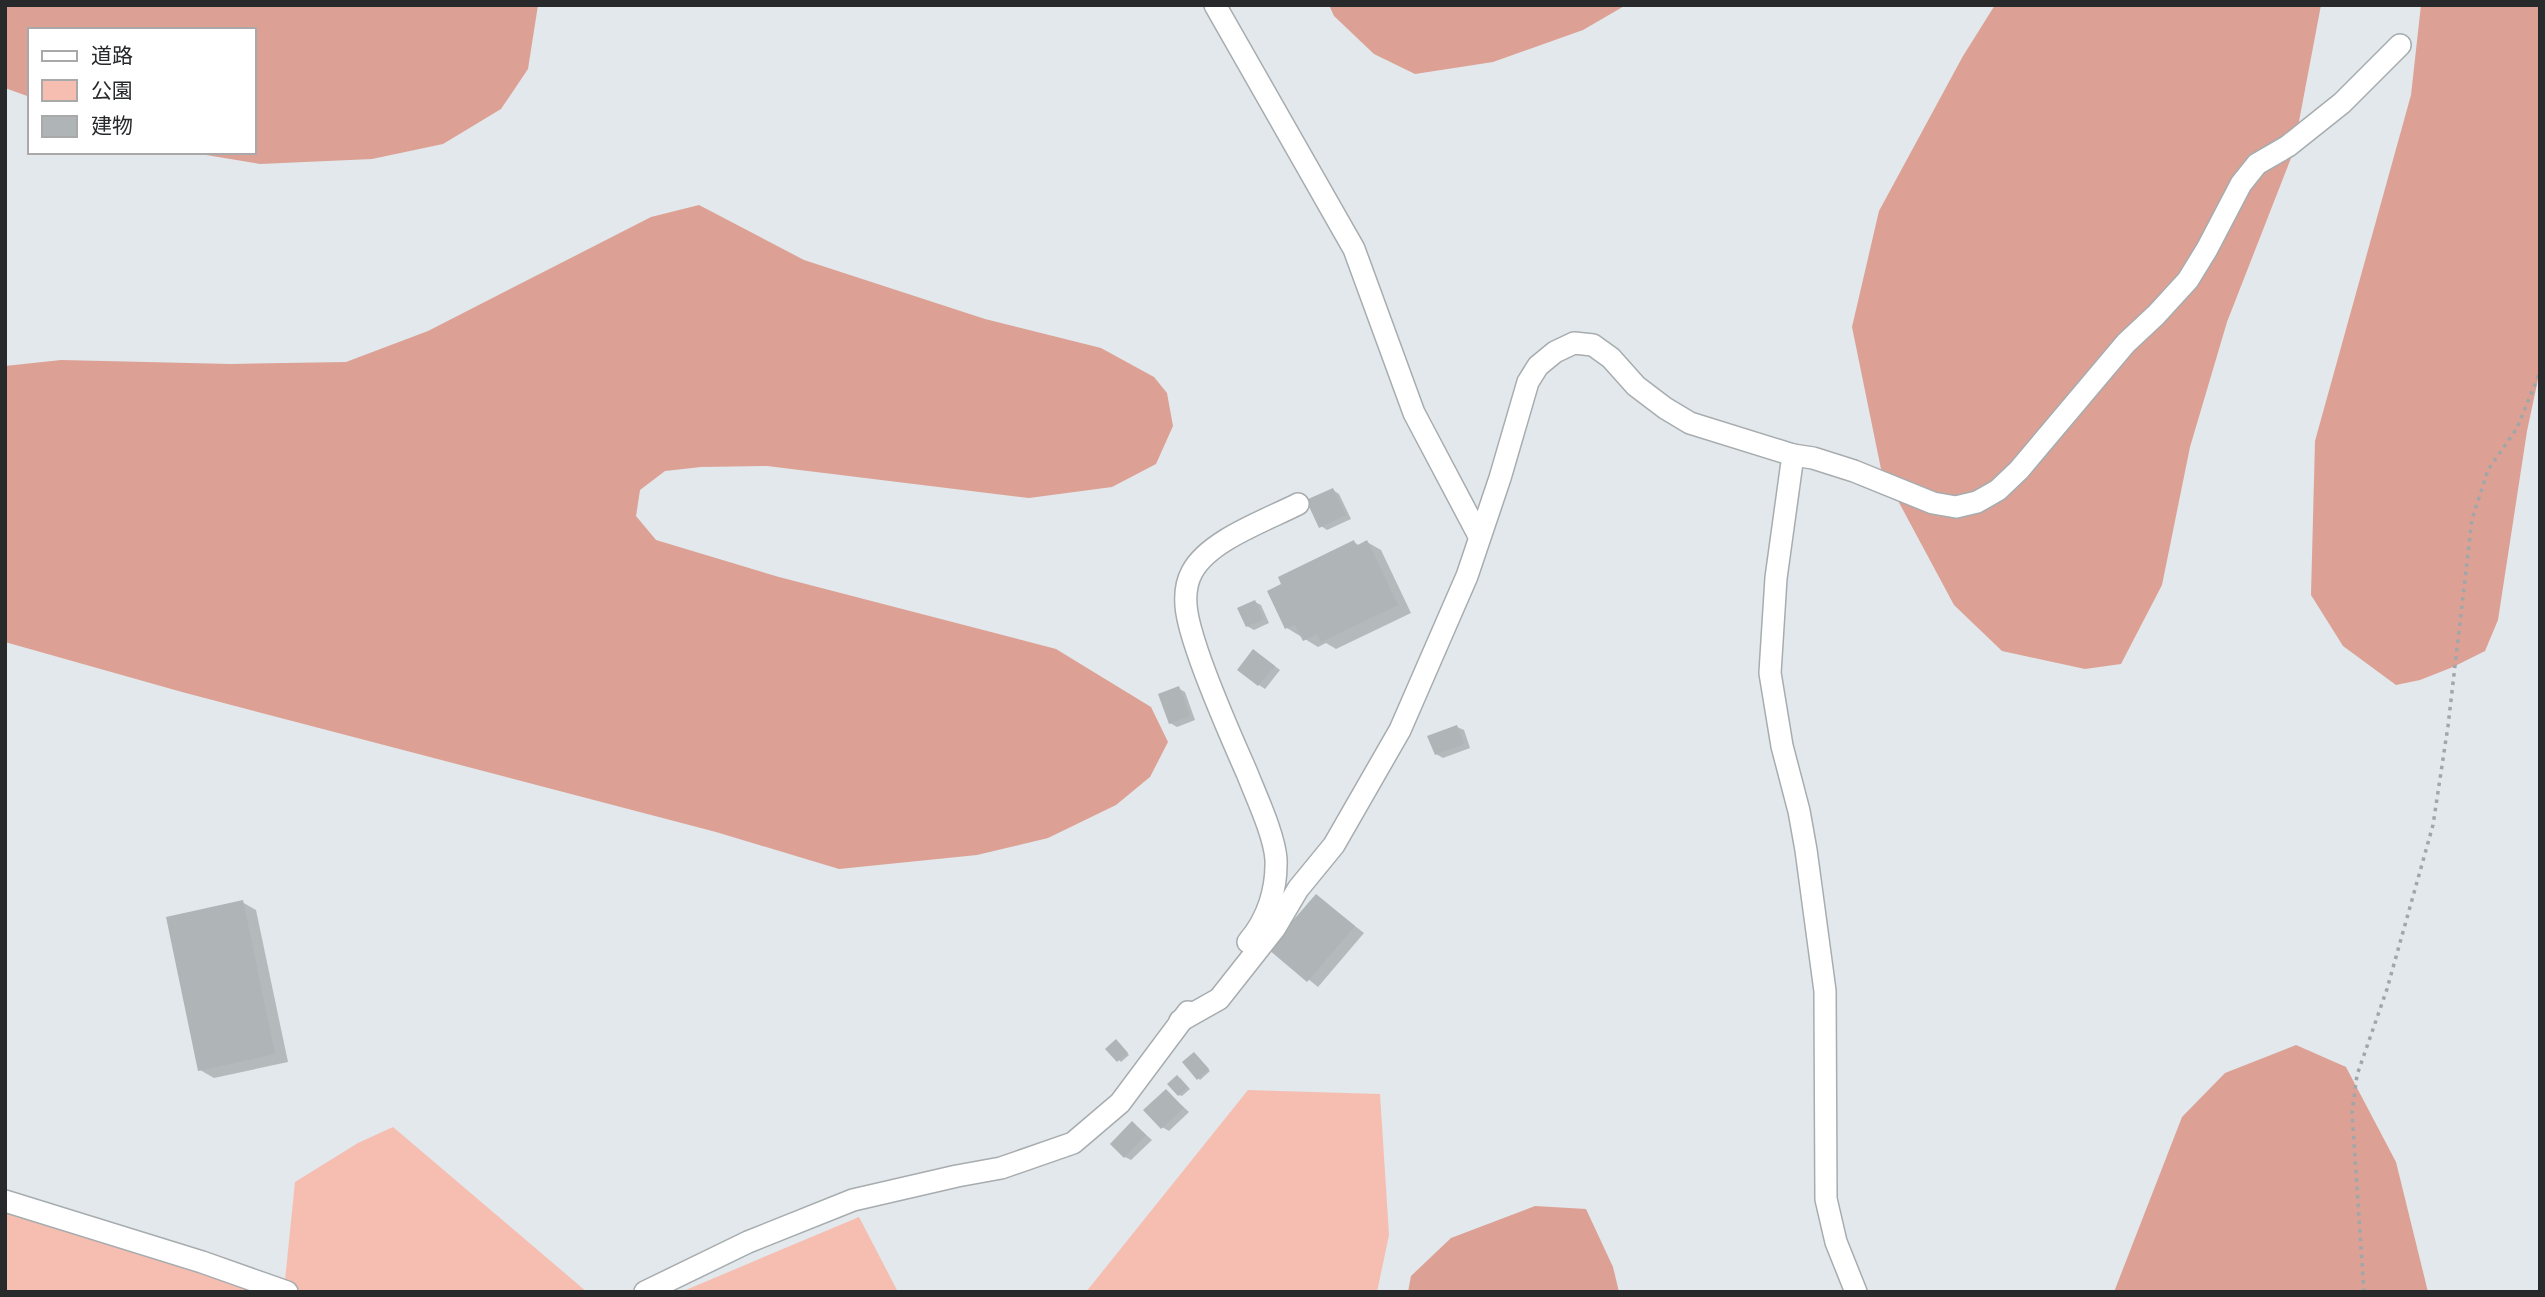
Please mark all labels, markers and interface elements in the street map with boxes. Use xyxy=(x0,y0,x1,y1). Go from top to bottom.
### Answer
legend xyxy=(28,28,256,154)
text: 道路 xyxy=(91,43,133,67)
text: 公園 xyxy=(91,78,133,102)
text: 建物 xyxy=(91,113,133,137)

